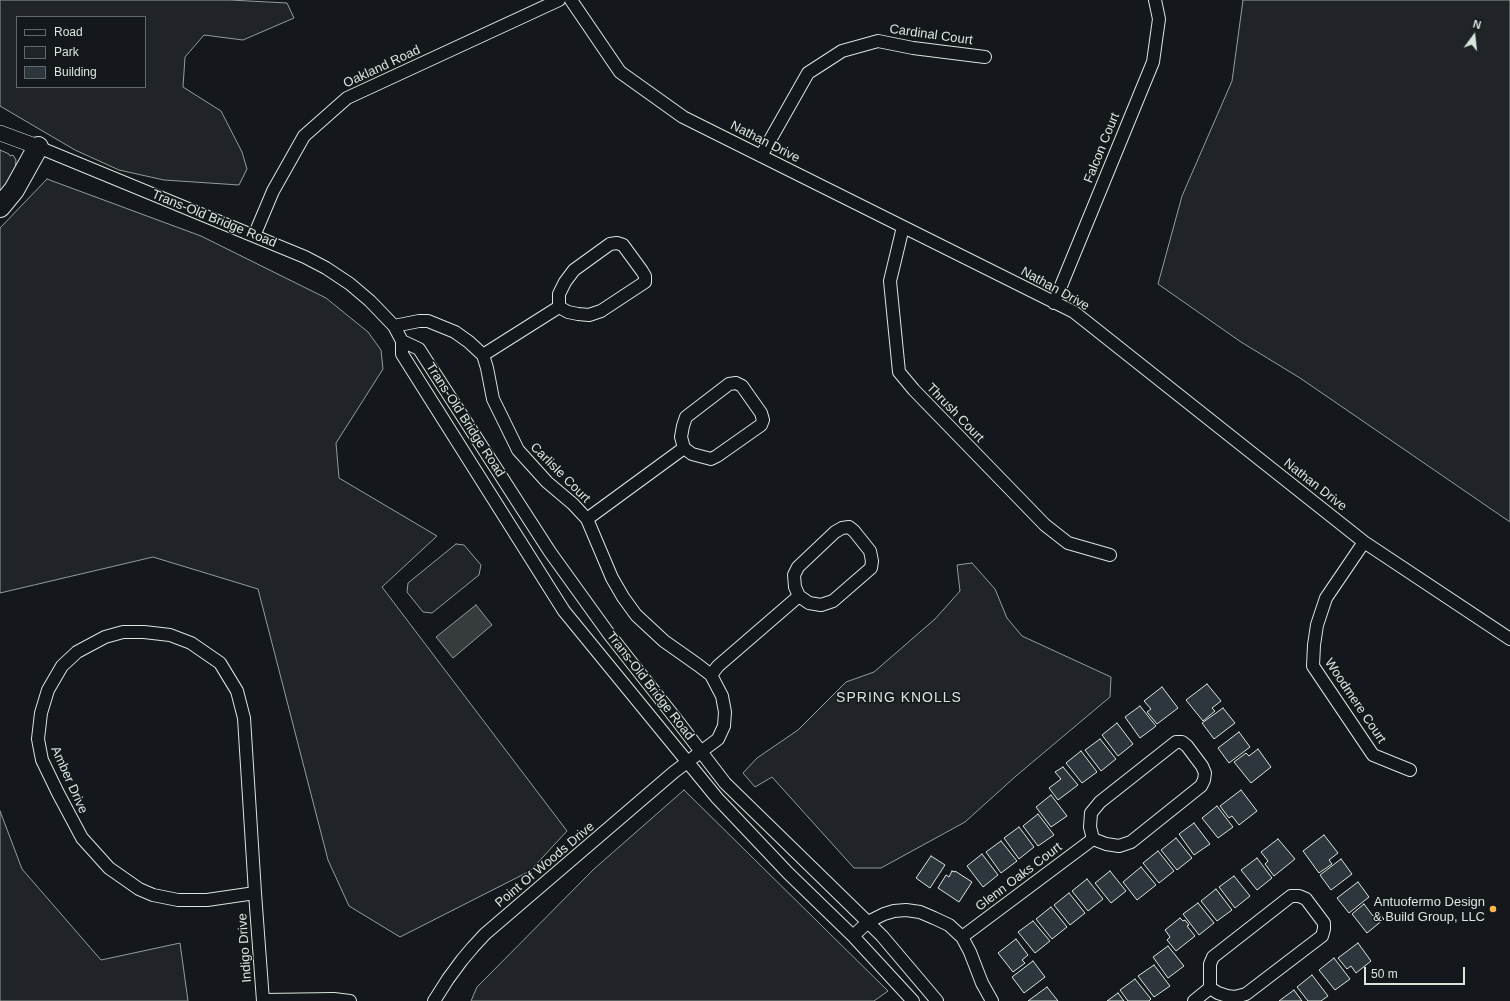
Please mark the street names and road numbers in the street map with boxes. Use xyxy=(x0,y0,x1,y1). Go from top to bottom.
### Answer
street label: Cardinal Court xyxy=(888,21,974,49)
street label: Oakland Road xyxy=(341,42,423,92)
street label: Falcon Court xyxy=(1081,111,1123,185)
street label: Nathan Drive xyxy=(728,118,802,166)
street label: Trans-Old Bridge Road xyxy=(149,187,279,251)
street label: Nathan Drive xyxy=(1018,264,1092,314)
street label: Trans-Old Bridge Road xyxy=(422,360,508,480)
street label: Thrush Court xyxy=(923,380,987,446)
street label: Carlisle Court xyxy=(527,440,593,506)
street label: Nathan Drive xyxy=(1280,455,1350,515)
street label: Trans-Old Bridge Road xyxy=(603,629,697,743)
street label: Woodmere Court xyxy=(1321,656,1389,746)
street label: Amber Drive xyxy=(47,744,91,816)
street label: Point Of Woods Drive xyxy=(492,819,598,911)
street label: Glenn Oaks Court xyxy=(973,839,1065,915)
street label: Indigo Drive xyxy=(235,913,255,983)

